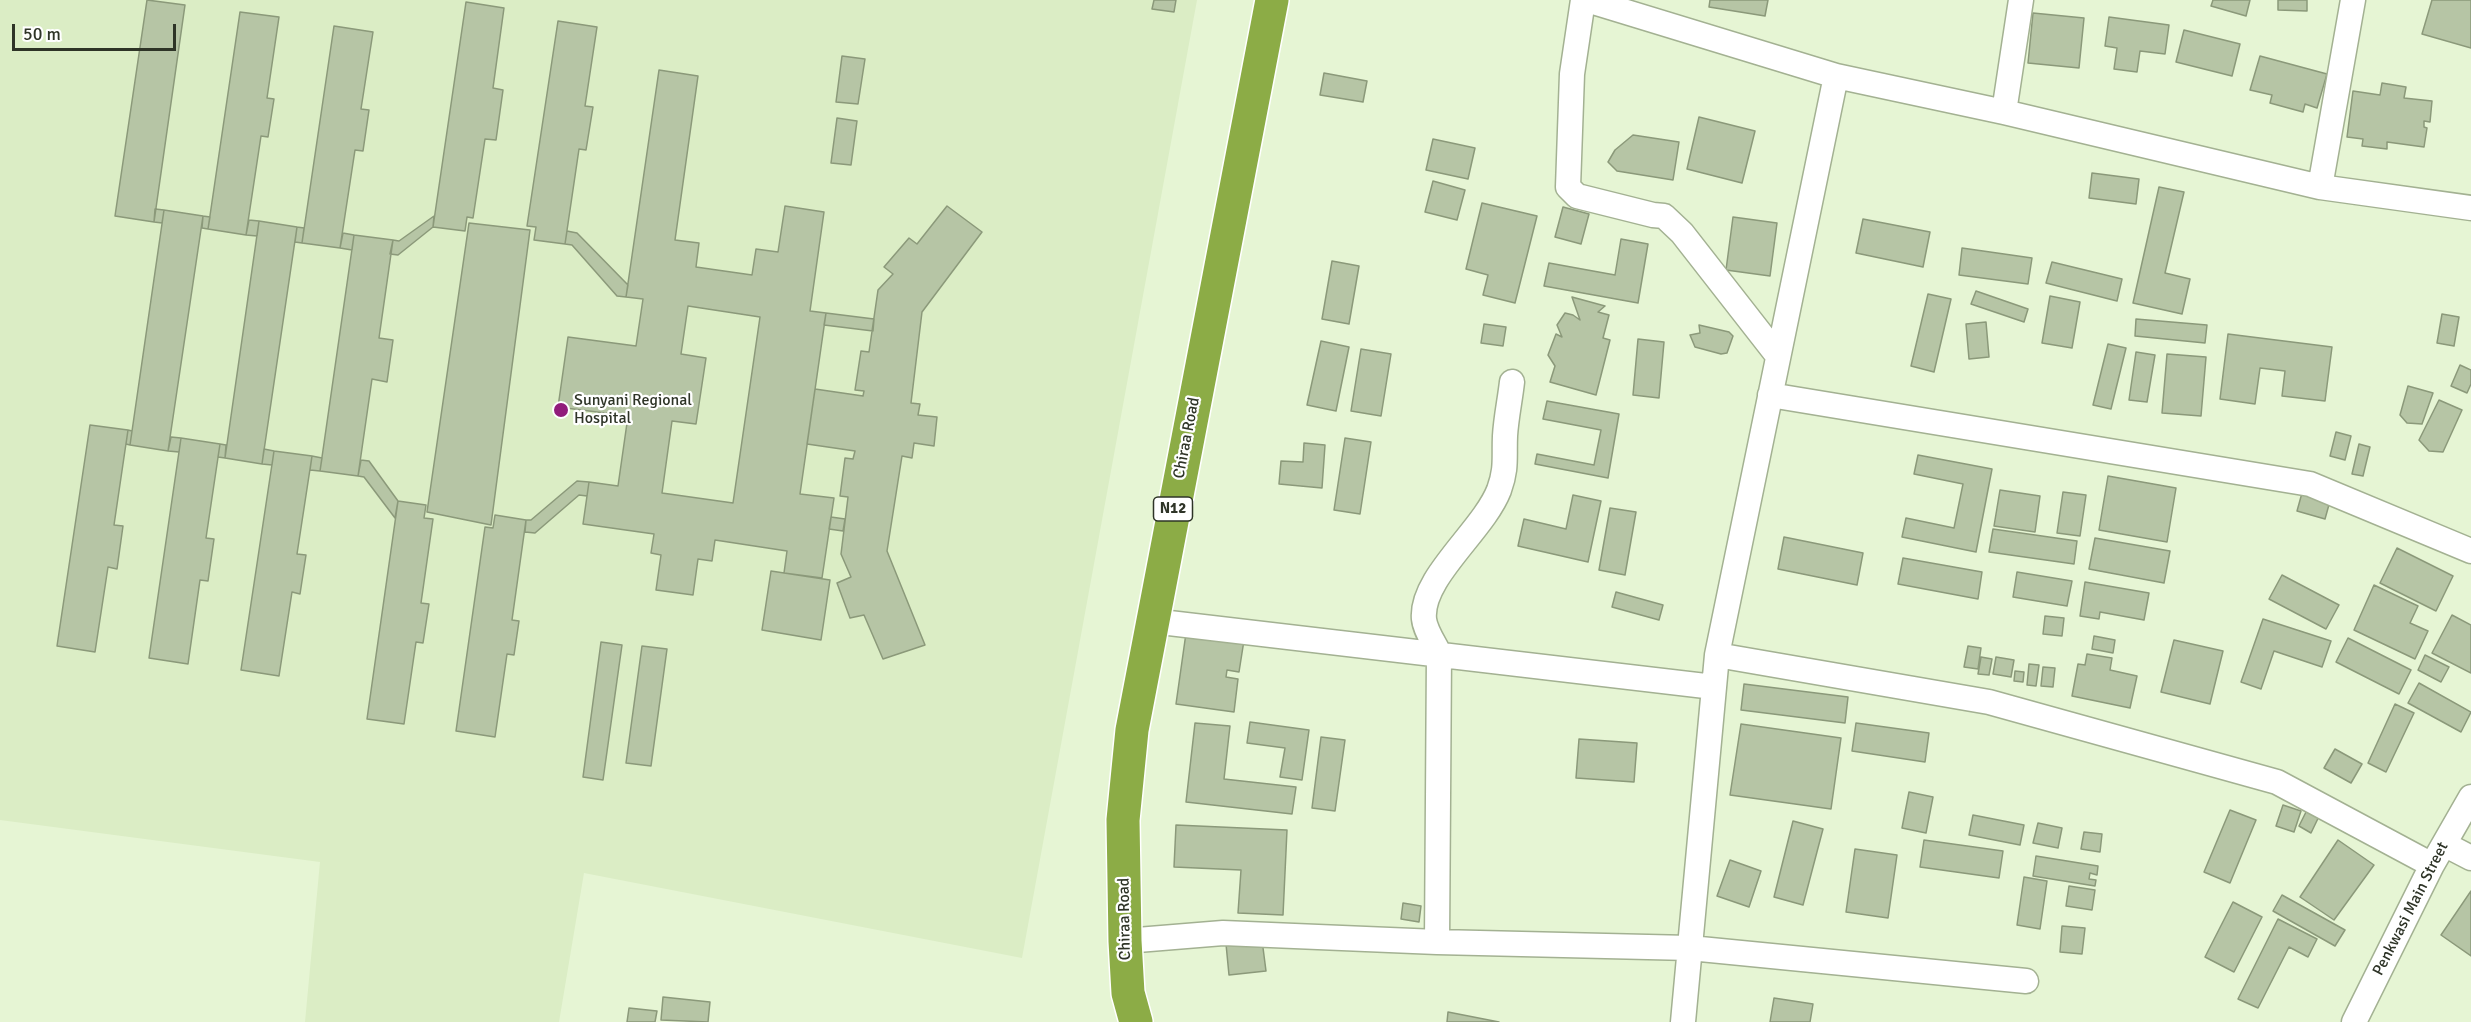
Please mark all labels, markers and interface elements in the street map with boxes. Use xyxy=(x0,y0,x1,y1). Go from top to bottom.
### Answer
scale bar xyxy=(15,12,178,50)
text: 50 m xyxy=(23,23,61,45)
place label: Sunyani Regional Hospital xyxy=(574,391,692,429)
street label: Chiraa Road xyxy=(1170,396,1204,480)
marker: Sunyani Regional Hospital xyxy=(552,401,570,419)
road number: N12 xyxy=(1154,497,1192,521)
street label: Penkwasi Main Street xyxy=(2369,839,2453,979)
street label: Chiraa Road xyxy=(1115,878,1135,960)

